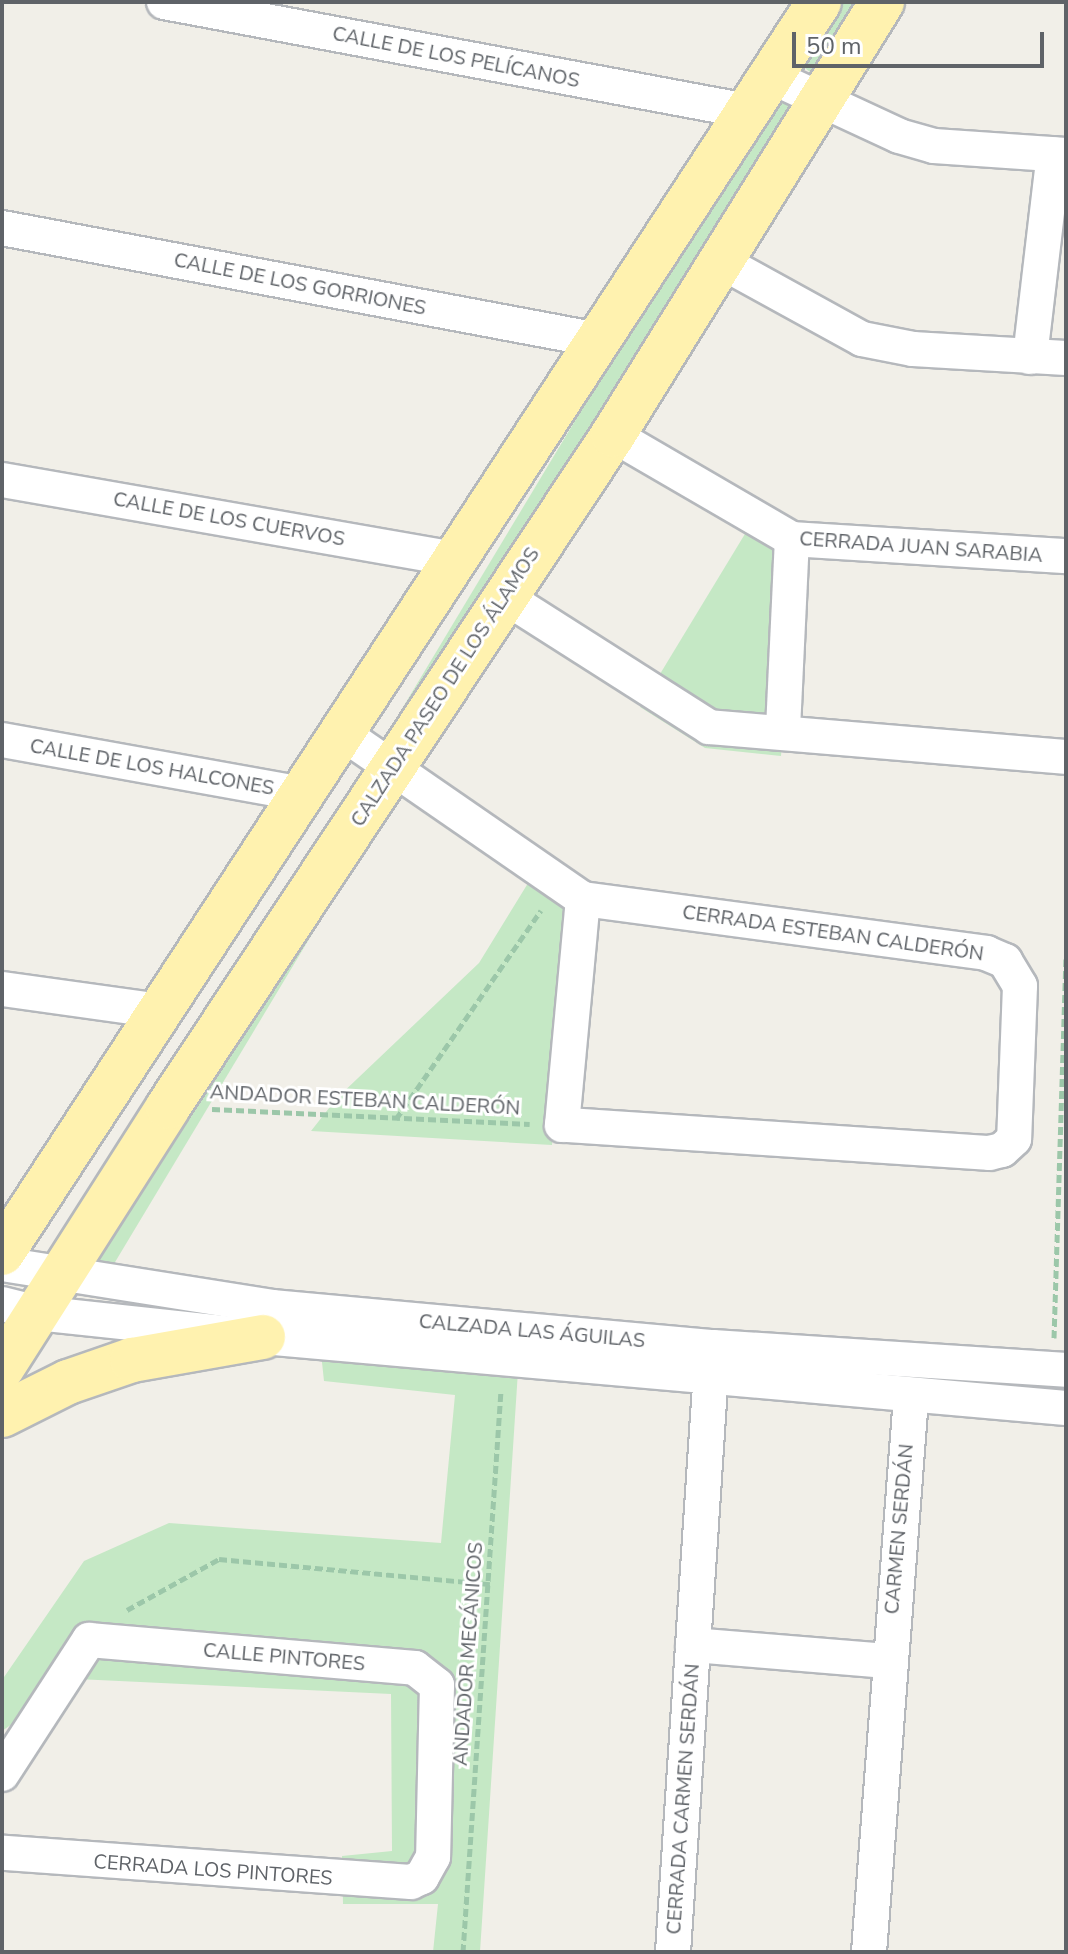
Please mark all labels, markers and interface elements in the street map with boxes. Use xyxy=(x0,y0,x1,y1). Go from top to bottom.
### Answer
scale bar xyxy=(796,16,1048,66)
street label: CALLE DE LOS PELÍCANOS xyxy=(330,21,582,93)
text: 50 m xyxy=(806,30,862,62)
street label: CALLE DE LOS GORRIONES xyxy=(172,248,428,320)
street label: CALLE DE LOS CUERVOS xyxy=(111,487,347,551)
street label: CERRADA JUAN SARABIA xyxy=(799,527,1043,567)
street label: CALZADA PASEO DE LOS ÁLAMOS xyxy=(346,543,544,831)
street label: CALLE DE LOS HALCONES xyxy=(28,734,276,800)
street label: CERRADA ESTEBAN CALDERÓN xyxy=(681,900,985,966)
street label: ANDADOR ESTEBAN CALDERÓN xyxy=(209,1080,521,1120)
street label: CALZADA LAS ÁGUILAS xyxy=(418,1309,646,1353)
street label: CARMEN SERDÁN xyxy=(880,1443,918,1615)
street label: ANDADOR MECÁNICOS xyxy=(448,1541,488,1767)
street label: CALLE PINTORES xyxy=(202,1638,366,1676)
street label: CERRADA CARMEN SERDÁN xyxy=(662,1663,704,1935)
street label: CERRADA LOS PINTORES xyxy=(93,1850,333,1890)

